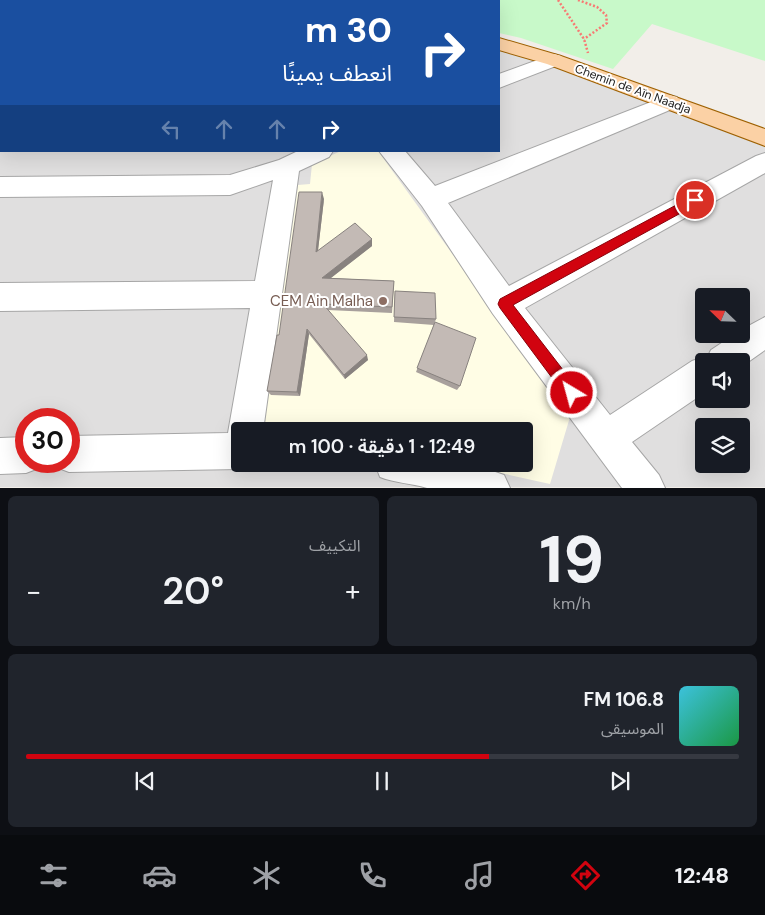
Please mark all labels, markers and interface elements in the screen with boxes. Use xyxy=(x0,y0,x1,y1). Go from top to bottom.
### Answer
text: 30 m xyxy=(305,7,392,53)
icon: right xyxy=(410,20,475,85)
text: انعطف يمينًا xyxy=(282,59,392,88)
street label: Chemin de Aïn Naadja xyxy=(573,61,693,117)
icon: left xyxy=(157,115,185,143)
icon: ahead xyxy=(210,115,238,143)
icon: ahead xyxy=(263,115,291,143)
icon: right xyxy=(316,115,344,143)
pin xyxy=(674,179,716,221)
icon: arrive xyxy=(681,186,709,214)
north arrow xyxy=(695,288,750,342)
map controls xyxy=(695,288,750,473)
place label: CEM Ain Malha xyxy=(270,291,373,311)
marker: CEM Ain Malha xyxy=(377,295,389,307)
button: sound xyxy=(695,353,750,408)
position arrow xyxy=(545,366,597,418)
speed limit sign: 30 xyxy=(15,408,80,473)
button: layers xyxy=(695,418,750,473)
text: 12:49 · 1 دقيقة · 100 m xyxy=(289,434,475,459)
text: 19 xyxy=(539,518,604,602)
text: التكييف xyxy=(309,535,361,556)
text: 20° xyxy=(162,566,224,616)
text: − xyxy=(26,573,41,610)
text: + xyxy=(345,573,360,610)
text: km/h xyxy=(553,593,591,614)
text: 106.8 FM xyxy=(584,687,664,712)
text: الموسيقى xyxy=(601,718,664,739)
icon: previous xyxy=(131,767,159,795)
icon: pause xyxy=(368,767,396,795)
icon: next xyxy=(606,767,634,795)
icon: filters xyxy=(36,858,71,893)
icon: car xyxy=(142,858,177,893)
icon: climate xyxy=(249,858,284,893)
icon: phone xyxy=(355,858,390,893)
icon: music xyxy=(462,858,497,893)
icon: directions xyxy=(568,858,603,893)
text: 12:48 xyxy=(675,861,729,890)

